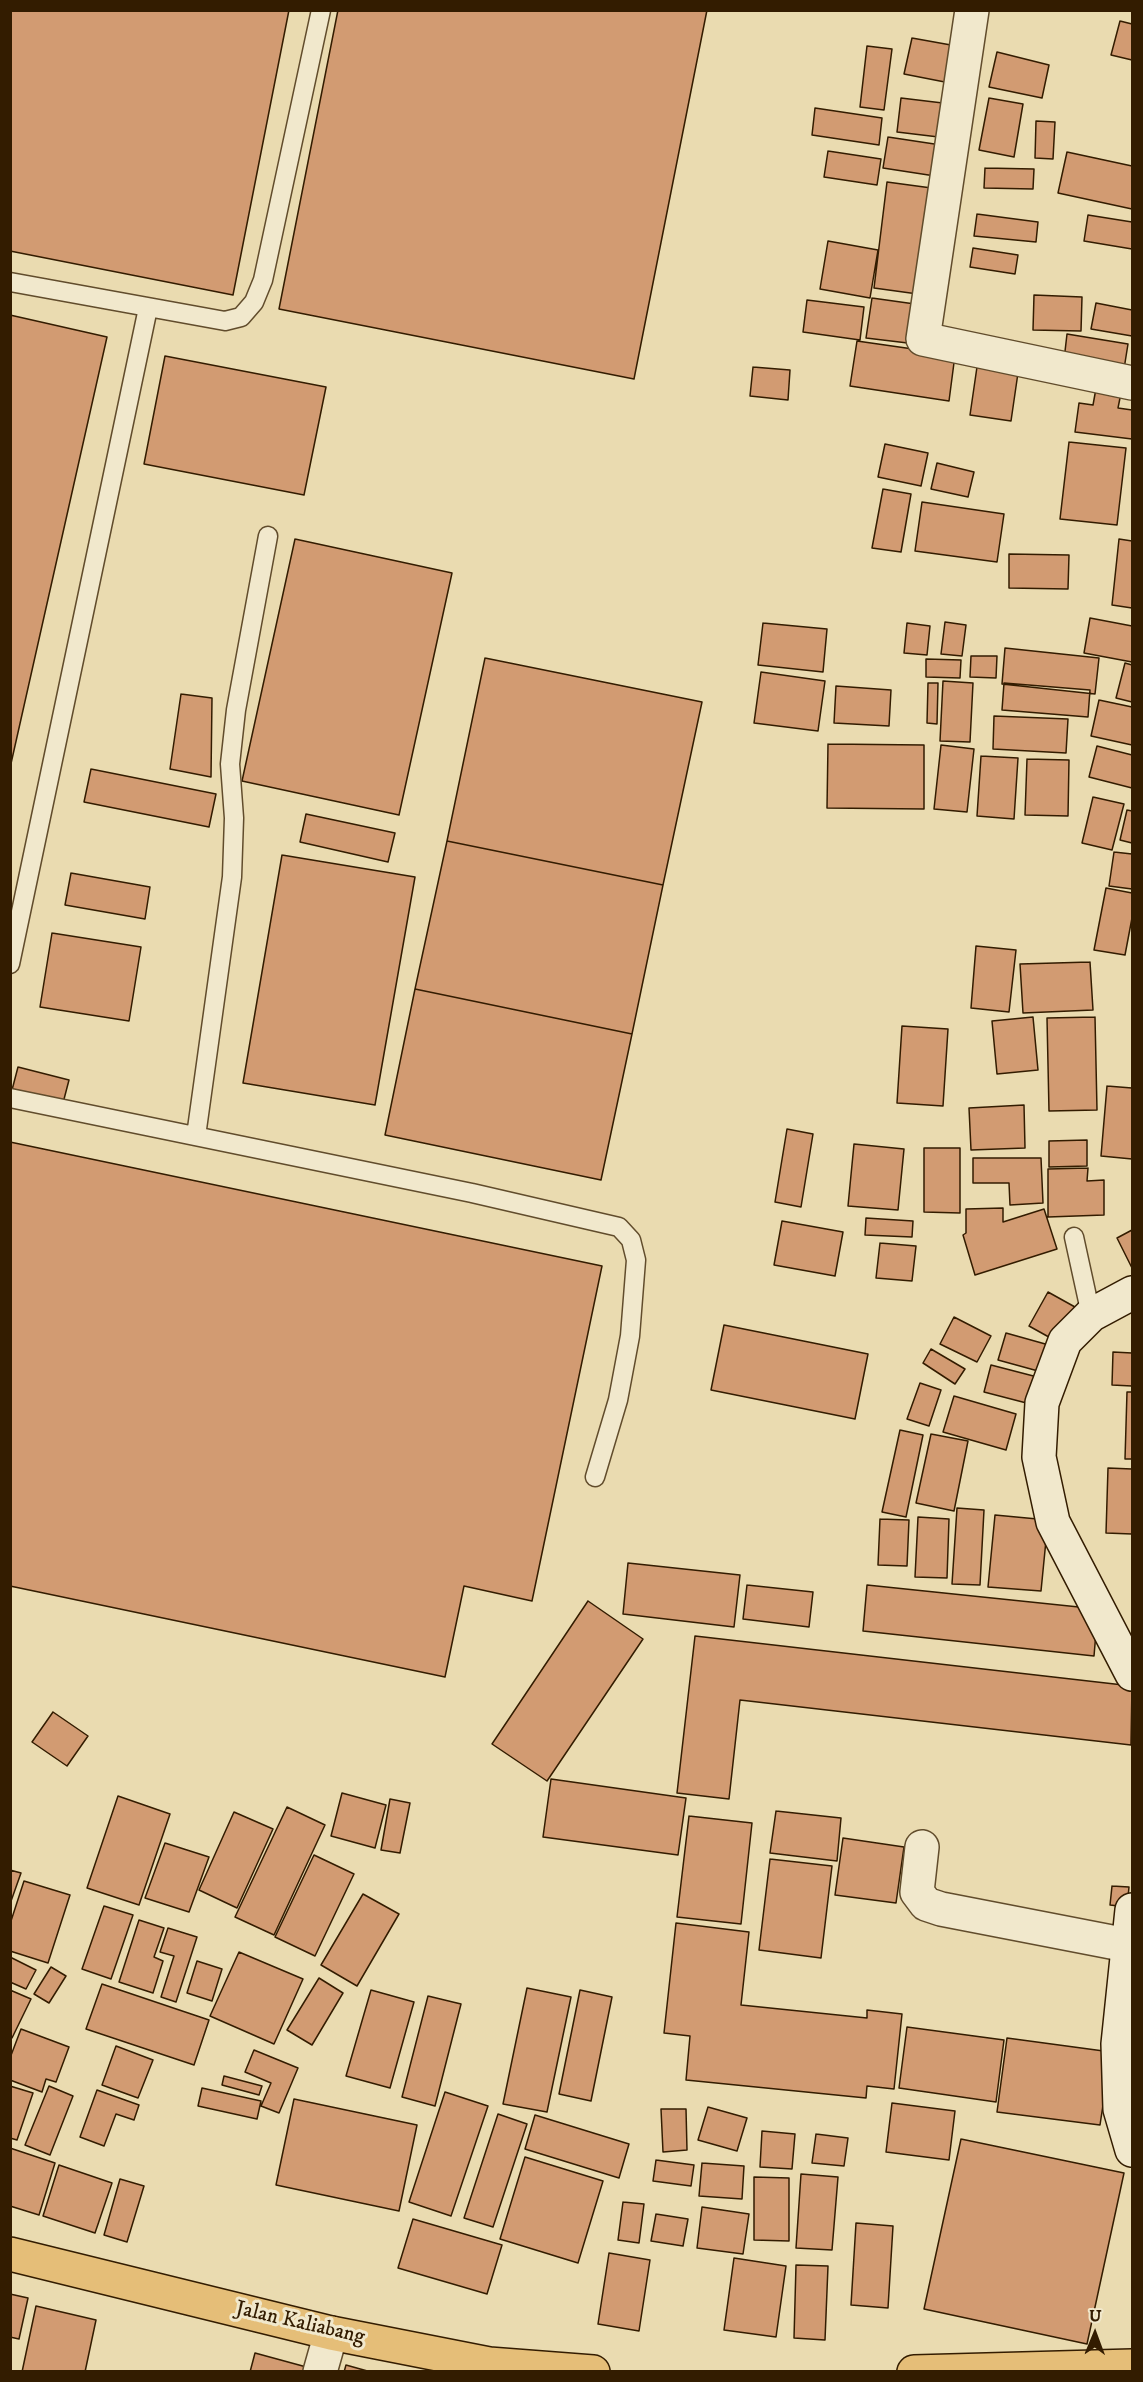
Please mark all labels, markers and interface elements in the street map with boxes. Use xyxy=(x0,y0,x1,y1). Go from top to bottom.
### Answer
street label: Jalan Kaliabang xyxy=(233,2297,367,2351)
north arrow xyxy=(1065,2304,1125,2364)
text: U xyxy=(1089,2306,1102,2326)

